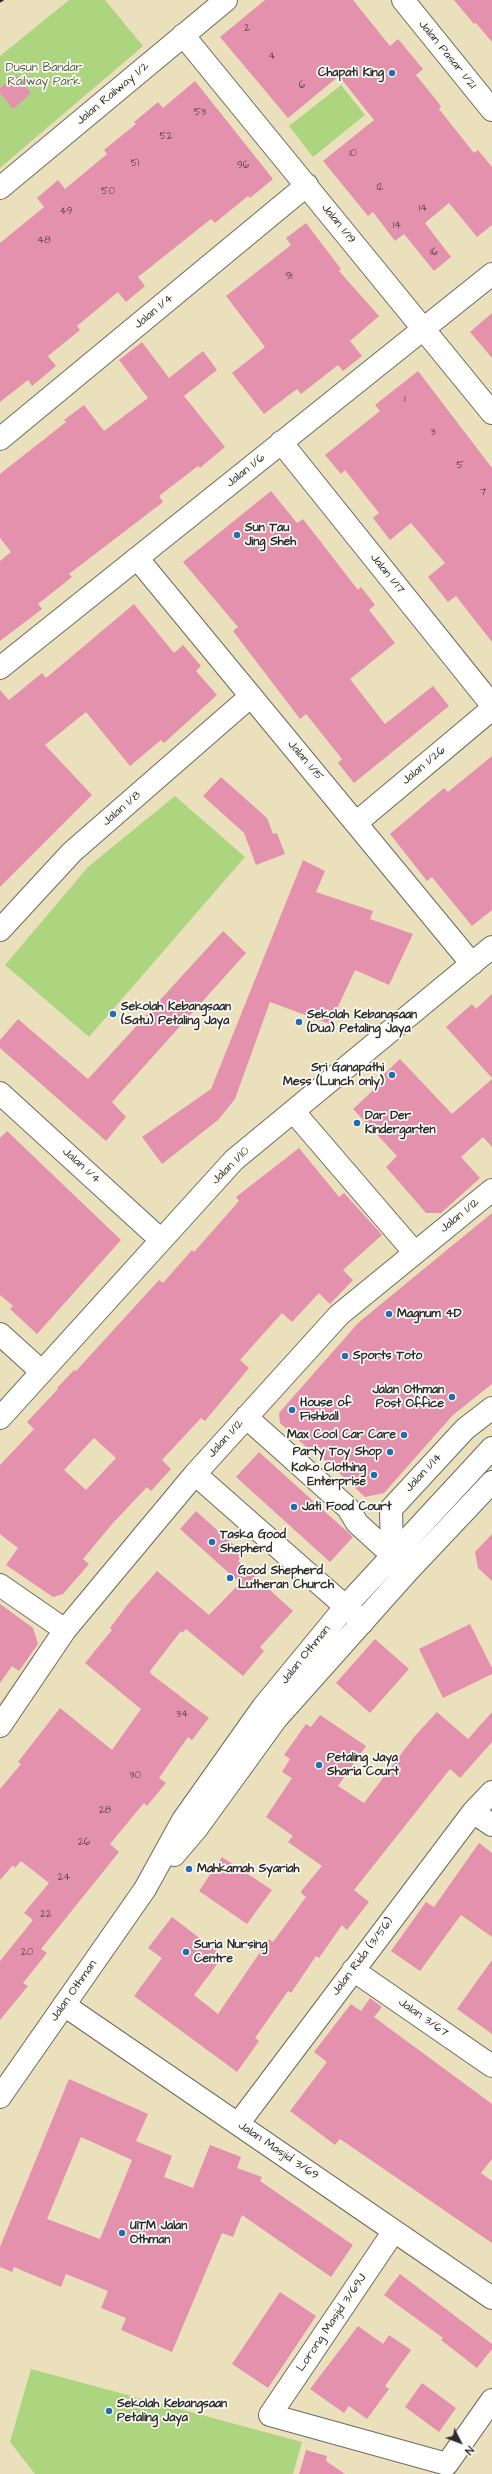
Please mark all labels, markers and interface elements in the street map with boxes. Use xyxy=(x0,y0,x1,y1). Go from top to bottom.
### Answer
street label: Jalan Pasar 1/21 xyxy=(415,18,479,92)
house number: 2 xyxy=(244,23,250,35)
house number: 4 xyxy=(269,51,275,63)
street label: Jalan Railway 1/2 xyxy=(74,59,152,129)
park label: Dusun Bandar Railway Park xyxy=(6,61,82,89)
place label: Chapati King xyxy=(318,66,384,80)
marker: Chapati King xyxy=(387,68,397,78)
house number: 6 xyxy=(299,80,305,92)
house number: 53 xyxy=(194,107,206,119)
house number: 52 xyxy=(160,131,172,143)
house number: 10 xyxy=(349,148,357,160)
house number: 51 xyxy=(131,158,139,170)
house number: 96 xyxy=(237,160,249,172)
house number: 12 xyxy=(376,182,384,194)
house number: 50 xyxy=(101,186,115,198)
street label: Jalan 1/19 xyxy=(318,201,358,247)
house number: 14 xyxy=(419,203,427,215)
house number: 49 xyxy=(60,206,72,218)
house number: 14 xyxy=(393,220,401,232)
house number: 48 xyxy=(37,235,51,247)
house number: 16 xyxy=(430,247,438,259)
house number: 91 xyxy=(286,271,292,283)
street label: Jalan 1/4 xyxy=(132,292,176,332)
house number: 1 xyxy=(404,394,406,406)
house number: 3 xyxy=(430,427,436,439)
street label: Jalan 1/6 xyxy=(224,451,268,491)
house number: 5 xyxy=(456,460,464,472)
house number: 7 xyxy=(480,487,486,499)
place label: Sun Tau Jing Sheh xyxy=(245,521,296,549)
marker: Sun Tau Jing Sheh xyxy=(232,530,242,540)
street label: Jalan 1/17 xyxy=(367,551,407,597)
street label: Jalan 1/15 xyxy=(284,738,326,784)
street label: Jalan 1/26 xyxy=(399,744,449,788)
street label: Jalan 1/8 xyxy=(100,788,144,830)
place label: Sekolah Kebangsaan (Satu) Petaling Jaya xyxy=(121,1000,231,1028)
place label: Sekolah Kebangsaan (Dua) Petaling Jaya xyxy=(307,1008,417,1036)
marker: Sekolah Kebangsaan (Satu) Petaling Jaya xyxy=(108,1009,118,1019)
marker: Sekolah Kebangsaan (Dua) Petaling Jaya xyxy=(294,1017,304,1027)
place label: Sri Ganapathi Mess (Lunch only) xyxy=(283,1061,384,1089)
marker: Sri Ganapathi Mess (Lunch only) xyxy=(387,1070,397,1080)
place label: Dar Der Kindergarten xyxy=(365,1109,436,1137)
marker: Dar Der Kindergarten xyxy=(352,1118,362,1128)
street label: Jalan 1/10 xyxy=(209,1144,253,1188)
street label: Jalan 1/4 xyxy=(59,1145,103,1187)
street label: Jalan 1/12 xyxy=(437,1196,483,1236)
place label: Magnum 4D xyxy=(397,1307,461,1321)
marker: Magnum 4D xyxy=(384,1309,394,1319)
place label: Sports Toto xyxy=(353,1349,422,1363)
marker: Sports Toto xyxy=(340,1351,350,1361)
place label: Jalan Othman Post Office xyxy=(372,1383,444,1411)
marker: Jalan Othman Post Office xyxy=(447,1392,457,1402)
place label: House of Fishball xyxy=(300,1396,351,1424)
marker: House of Fishball xyxy=(287,1405,297,1415)
street label: Jalan 1/12 xyxy=(205,1417,247,1461)
place label: Max Cool Car Care xyxy=(287,1428,396,1442)
marker: Max Cool Car Care xyxy=(399,1430,409,1440)
place label: Party Toy Shop xyxy=(293,1445,382,1459)
marker: Party Toy Shop xyxy=(385,1447,395,1457)
street label: Jalan 1/14 xyxy=(402,1451,446,1495)
place label: Koko Clothing Enterprise xyxy=(291,1461,366,1489)
marker: Koko Clothing Enterprise xyxy=(369,1470,379,1480)
place label: Jati Food Court xyxy=(302,1500,392,1514)
marker: Jati Food Court xyxy=(289,1502,299,1512)
place label: Taska Good Shepherd xyxy=(220,1528,286,1556)
marker: Taska Good Shepherd xyxy=(207,1537,217,1547)
place label: Good Shepherd Lutheran Church xyxy=(238,1564,334,1592)
marker: Good Shepherd Lutheran Church xyxy=(225,1573,235,1583)
street label: Jalan Othman xyxy=(278,1623,334,1687)
house number: 34 xyxy=(176,1709,188,1721)
place label: Petaling Jaya Sharia Court xyxy=(327,1751,399,1779)
marker: Petaling Jaya Sharia Court xyxy=(314,1760,324,1770)
house number: 30 xyxy=(129,1770,141,1782)
house number: 28 xyxy=(99,1805,111,1817)
house number: 26 xyxy=(78,1837,90,1849)
place label: Mahkamah Syariah xyxy=(197,1862,300,1876)
marker: Mahkamah Syariah xyxy=(184,1864,194,1874)
house number: 24 xyxy=(58,1872,70,1884)
house number: 22 xyxy=(40,1909,52,1921)
street label: Jalan Rida (3/56) xyxy=(329,1915,397,1999)
place label: Suria Nursing Centre xyxy=(194,1938,267,1966)
house number: 20 xyxy=(21,1947,33,1959)
marker: Suria Nursing Centre xyxy=(181,1947,191,1957)
street label: Jalan Othman xyxy=(48,1958,100,2024)
street label: Jalan 3/67 xyxy=(395,1996,451,2040)
street label: Jalan Masjid 3/69 xyxy=(235,2119,321,2183)
place label: UiTM Jalan Othman xyxy=(130,2219,187,2247)
marker: UiTM Jalan Othman xyxy=(117,2228,127,2238)
street label: Lorong Masjid 3/69J xyxy=(294,2271,370,2375)
place label: Sekolah Kebangsaan Petaling Jaya xyxy=(117,2397,227,2425)
marker: Sekolah Kebangsaan Petaling Jaya xyxy=(104,2406,114,2416)
north arrow xyxy=(440,2422,480,2462)
text: N xyxy=(461,2443,477,2458)

